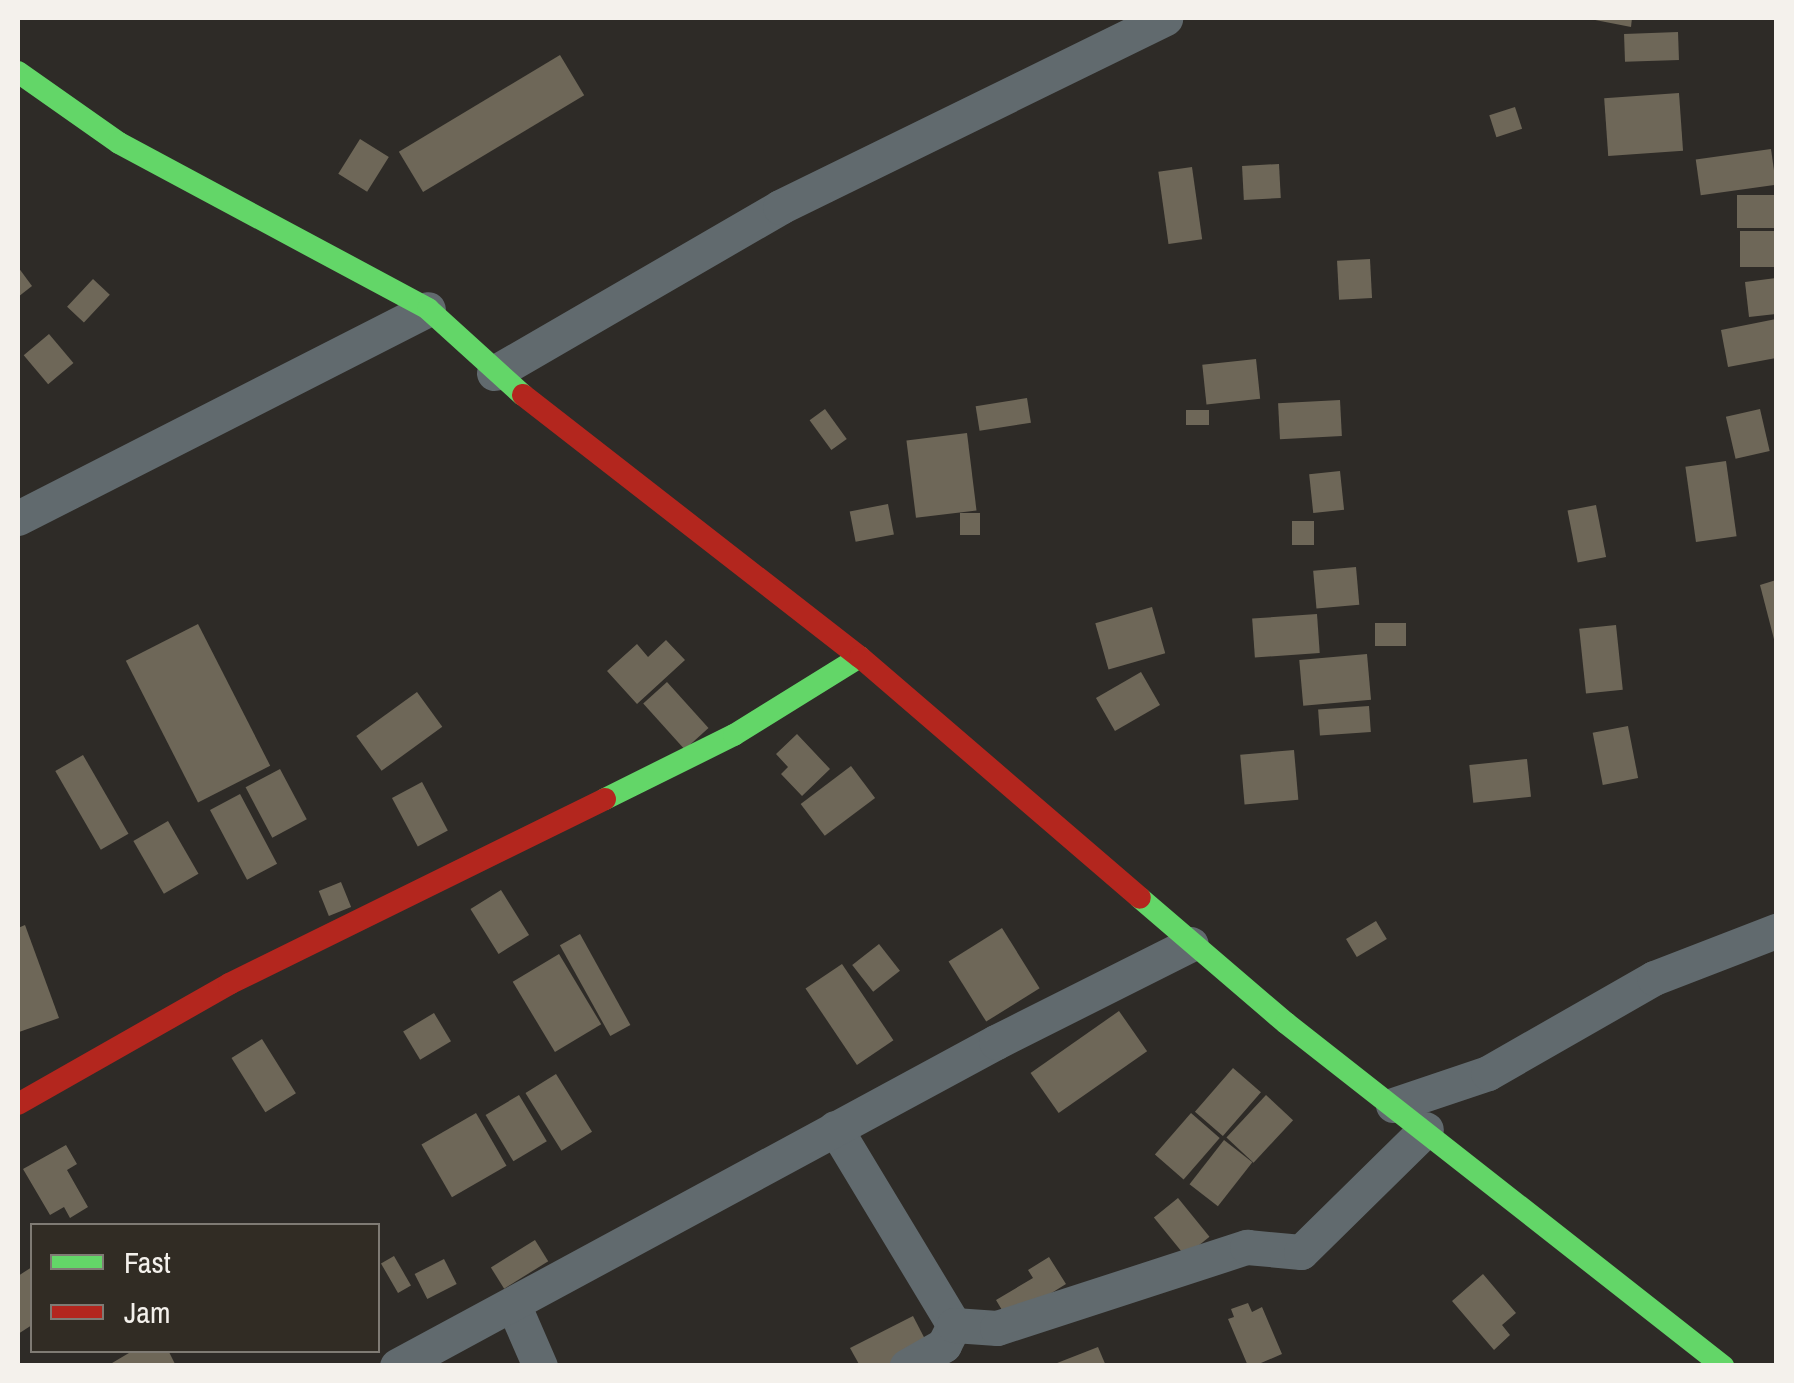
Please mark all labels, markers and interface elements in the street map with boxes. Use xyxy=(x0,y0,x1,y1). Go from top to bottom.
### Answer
legend xyxy=(30,1223,380,1353)
text: Fast xyxy=(124,1242,171,1282)
text: Jam xyxy=(124,1292,170,1332)

